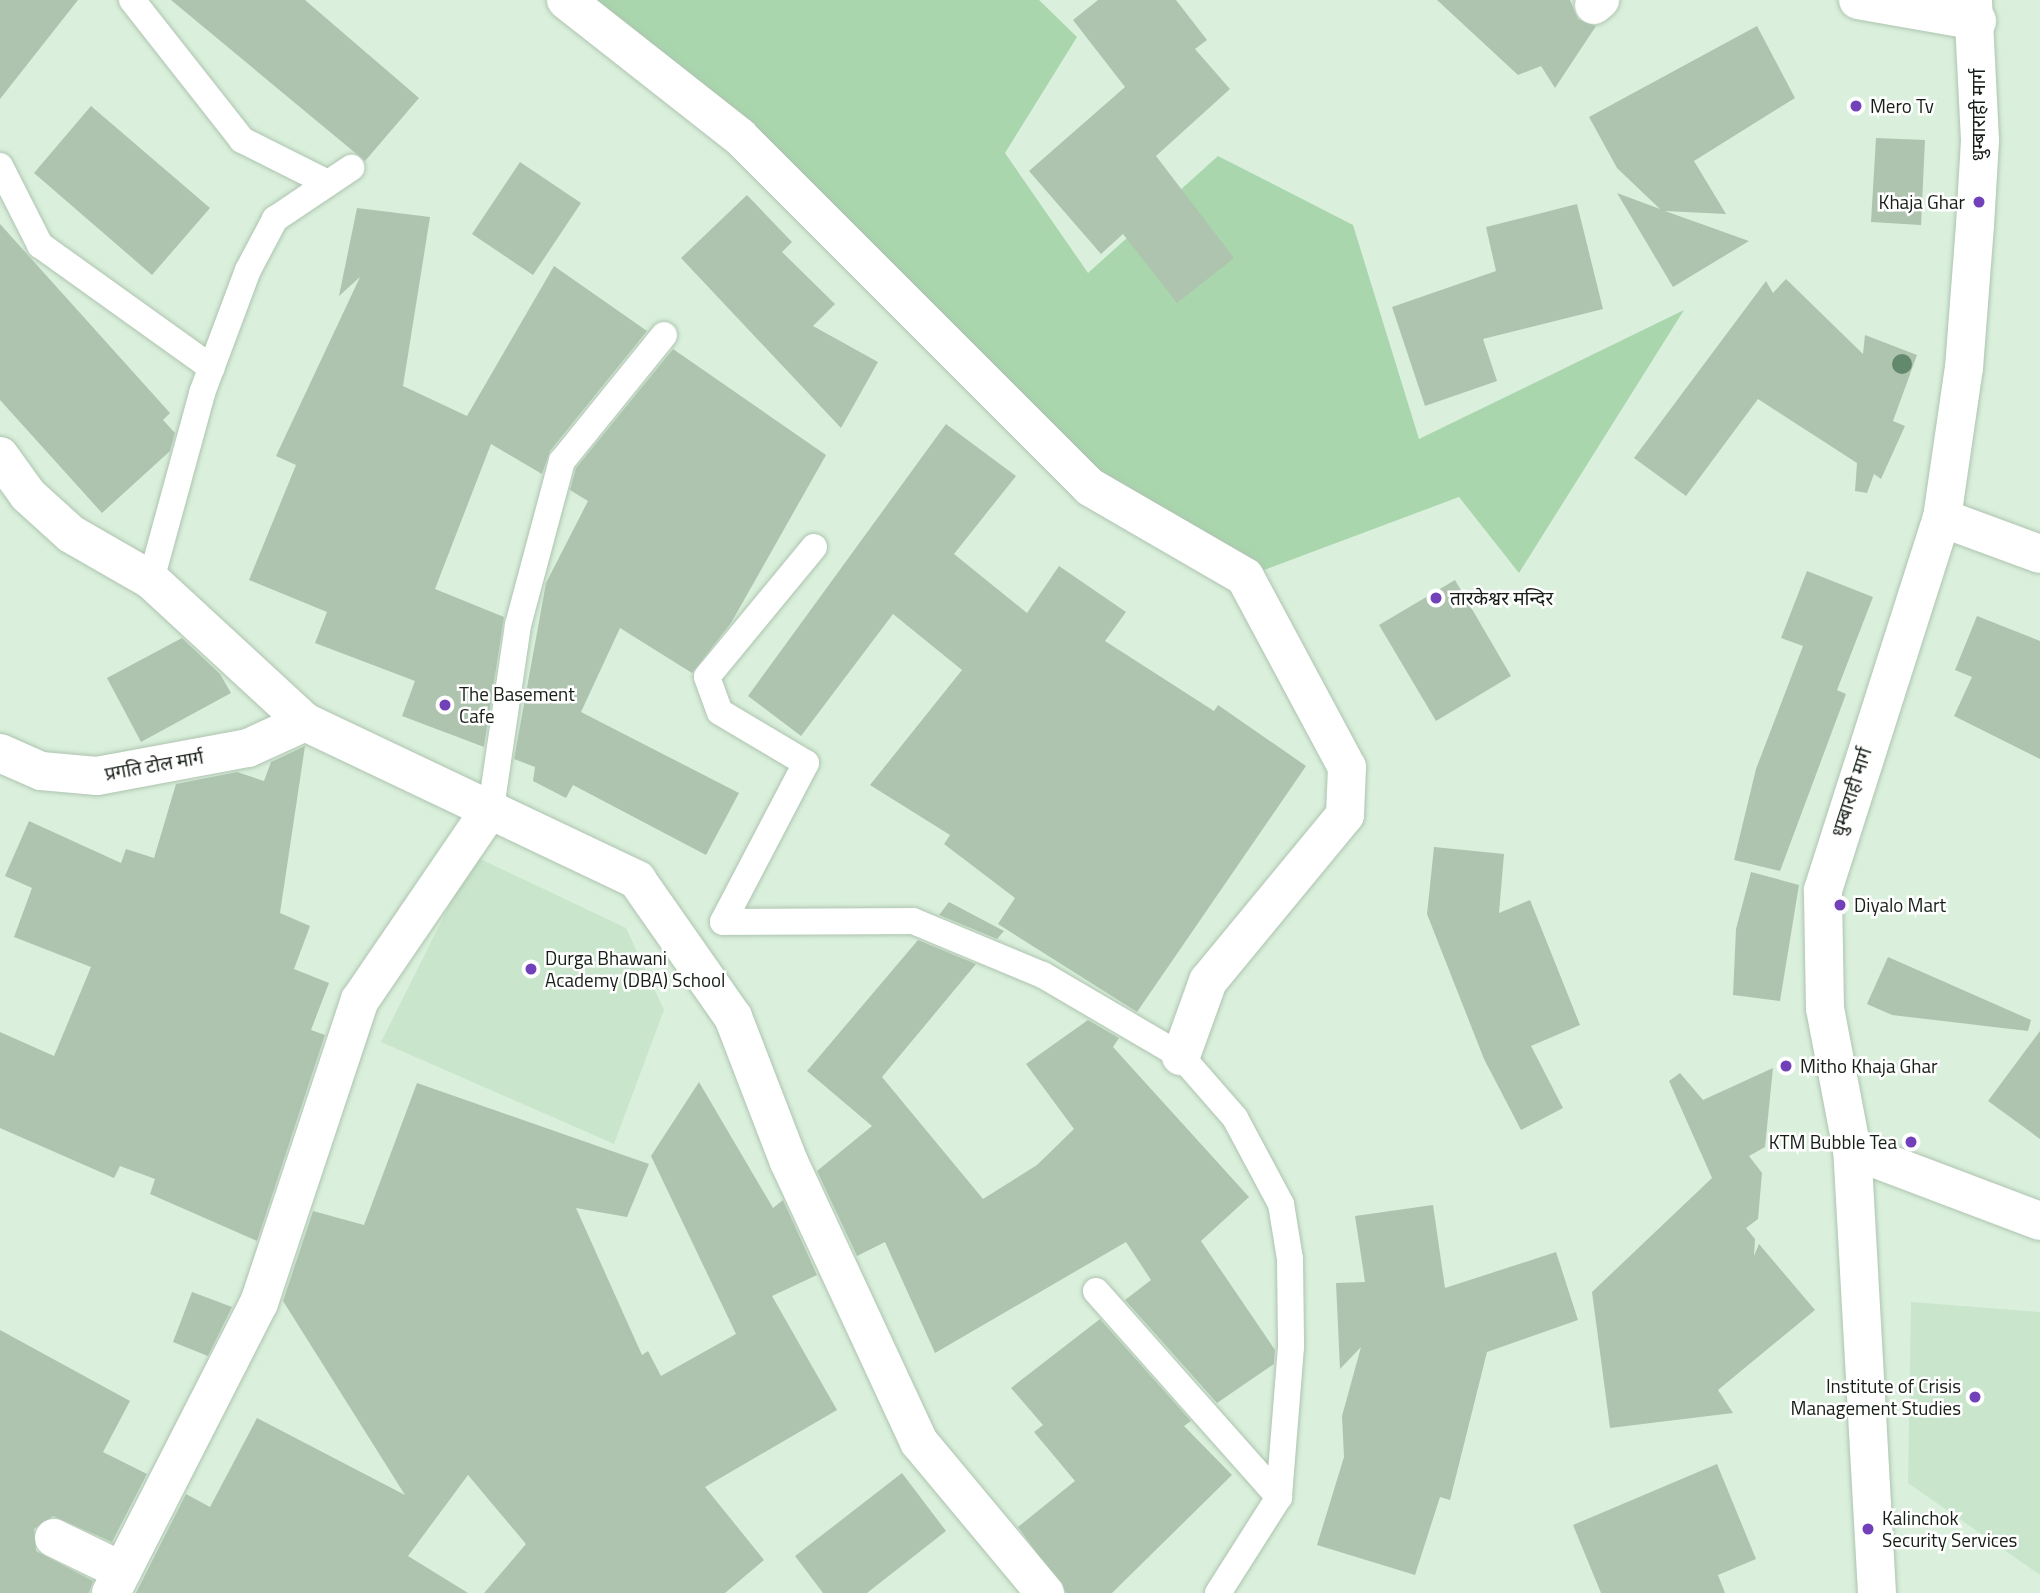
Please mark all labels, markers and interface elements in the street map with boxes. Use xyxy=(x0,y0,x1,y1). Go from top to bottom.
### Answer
street label: धुम्बाराही मार्ग xyxy=(1967,69,1989,161)
place label: Mero Tv xyxy=(1870,95,1934,117)
marker: Mero Tv xyxy=(1848,98,1864,114)
place label: Khaja Ghar xyxy=(1879,191,1965,213)
marker: Khaja Ghar xyxy=(1971,194,1987,210)
place label: तारकेश्वर मन्दिर xyxy=(1450,587,1553,609)
marker: तारकेश्वर मन्दिर xyxy=(1428,590,1444,606)
place label: The Basement Cafe xyxy=(459,683,575,727)
marker: The Basement Cafe xyxy=(437,697,453,713)
street label: धुम्बाराही मार्ग xyxy=(1826,744,1876,840)
street label: प्रगति टोल मार्ग xyxy=(103,745,205,785)
place label: Diyalo Mart xyxy=(1854,894,1946,916)
marker: Diyalo Mart xyxy=(1832,897,1848,913)
place label: Durga Bhawani Academy (DBA) School xyxy=(545,947,725,991)
marker: Durga Bhawani Academy (DBA) School xyxy=(523,961,539,977)
place label: Mitho Khaja Ghar xyxy=(1800,1055,1938,1077)
marker: Mitho Khaja Ghar xyxy=(1778,1058,1794,1074)
place label: KTM Bubble Tea xyxy=(1769,1131,1897,1153)
marker: KTM Bubble Tea xyxy=(1903,1134,1919,1150)
place label: Institute of Crisis Management Studies xyxy=(1790,1375,1961,1419)
marker: Institute of Crisis Management Studies xyxy=(1967,1389,1983,1405)
place label: Kalinchok Security Services xyxy=(1882,1507,2017,1551)
marker: Kalinchok Security Services xyxy=(1860,1521,1876,1537)

